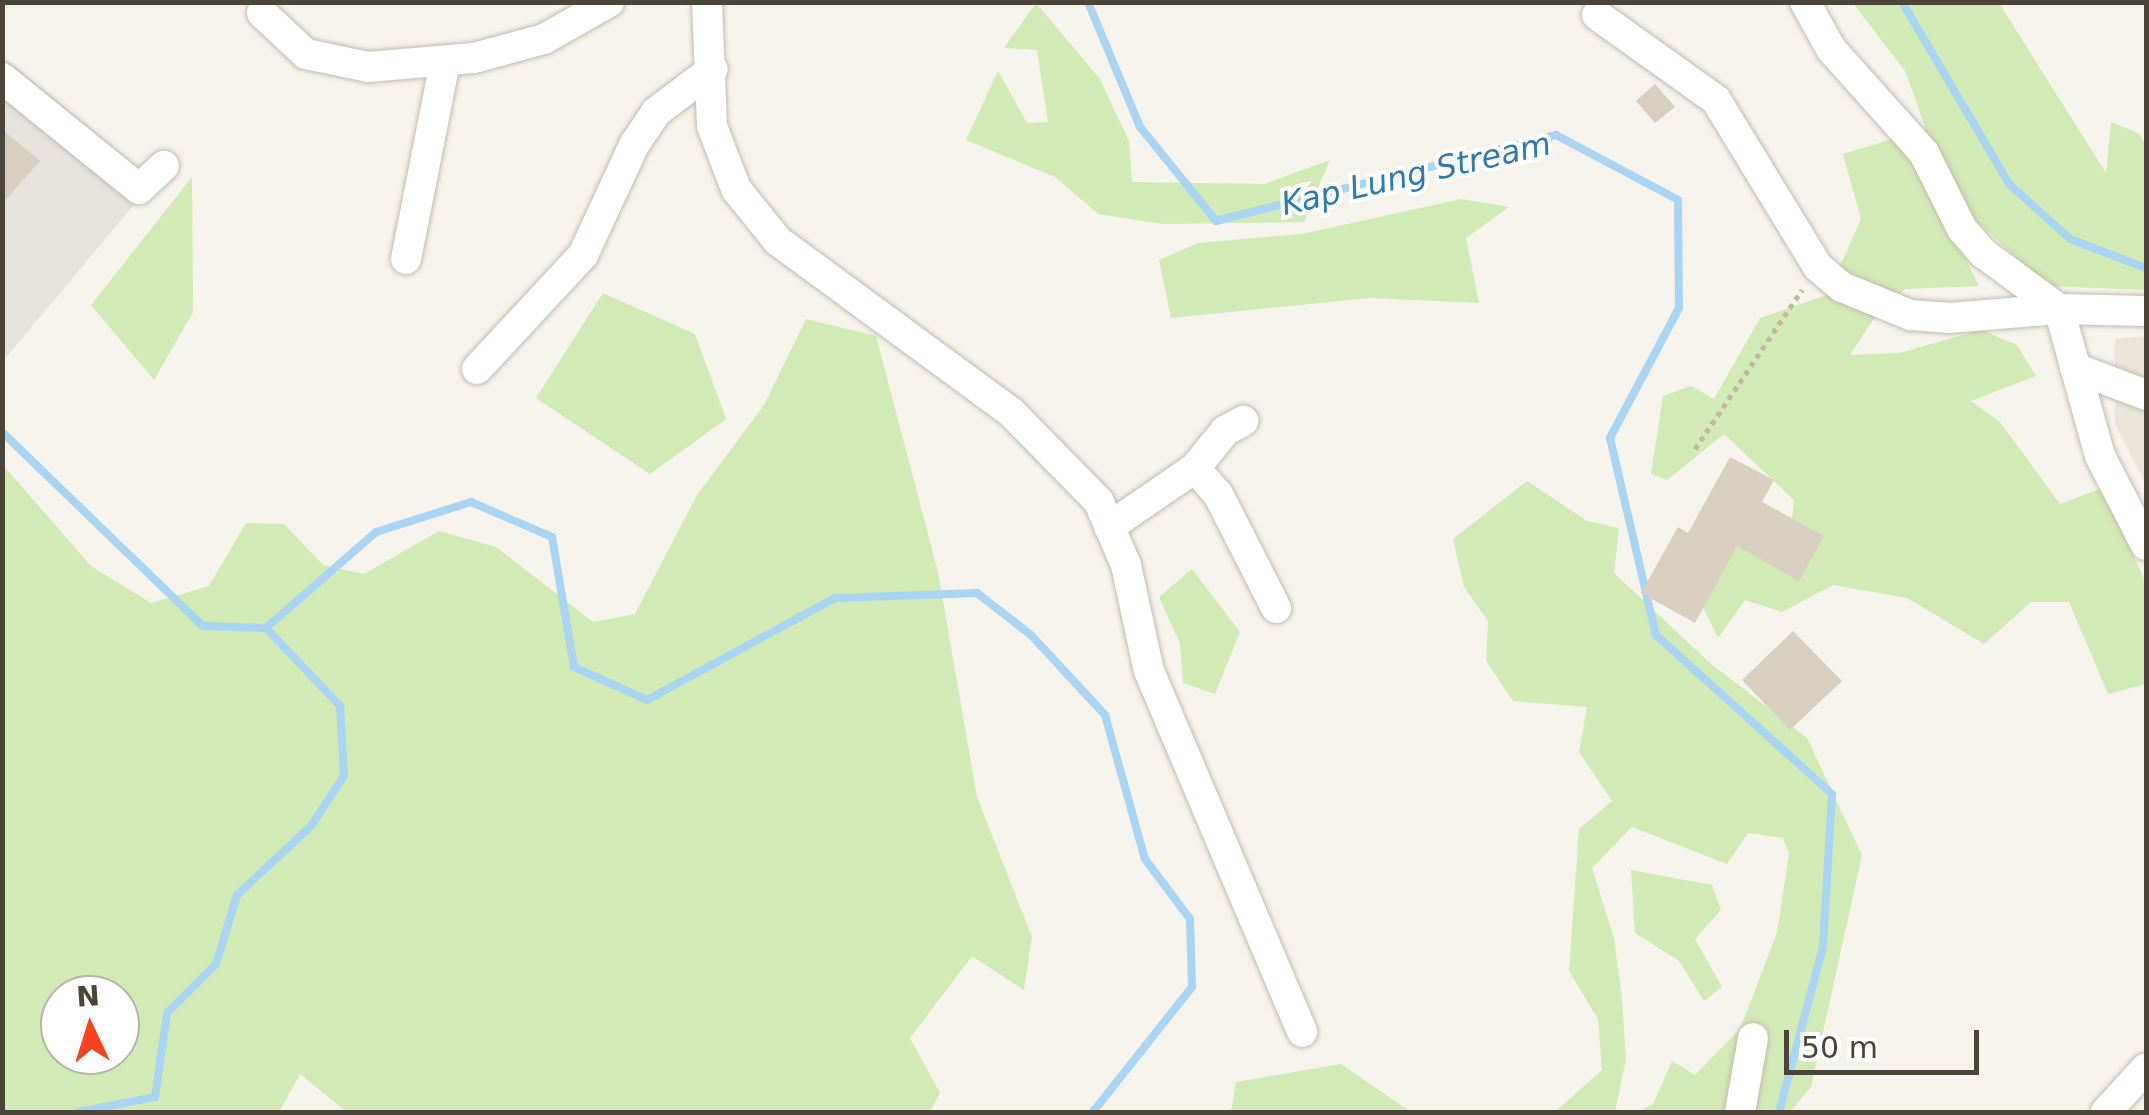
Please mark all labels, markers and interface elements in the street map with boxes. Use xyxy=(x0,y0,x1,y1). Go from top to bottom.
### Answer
water label: Kap Lung Stream xyxy=(1278,124,1554,224)
north arrow xyxy=(40,975,140,1075)
text: N xyxy=(75,979,101,1014)
scale bar xyxy=(1789,1010,1984,1072)
text: 50 m xyxy=(1801,1030,1878,1065)

